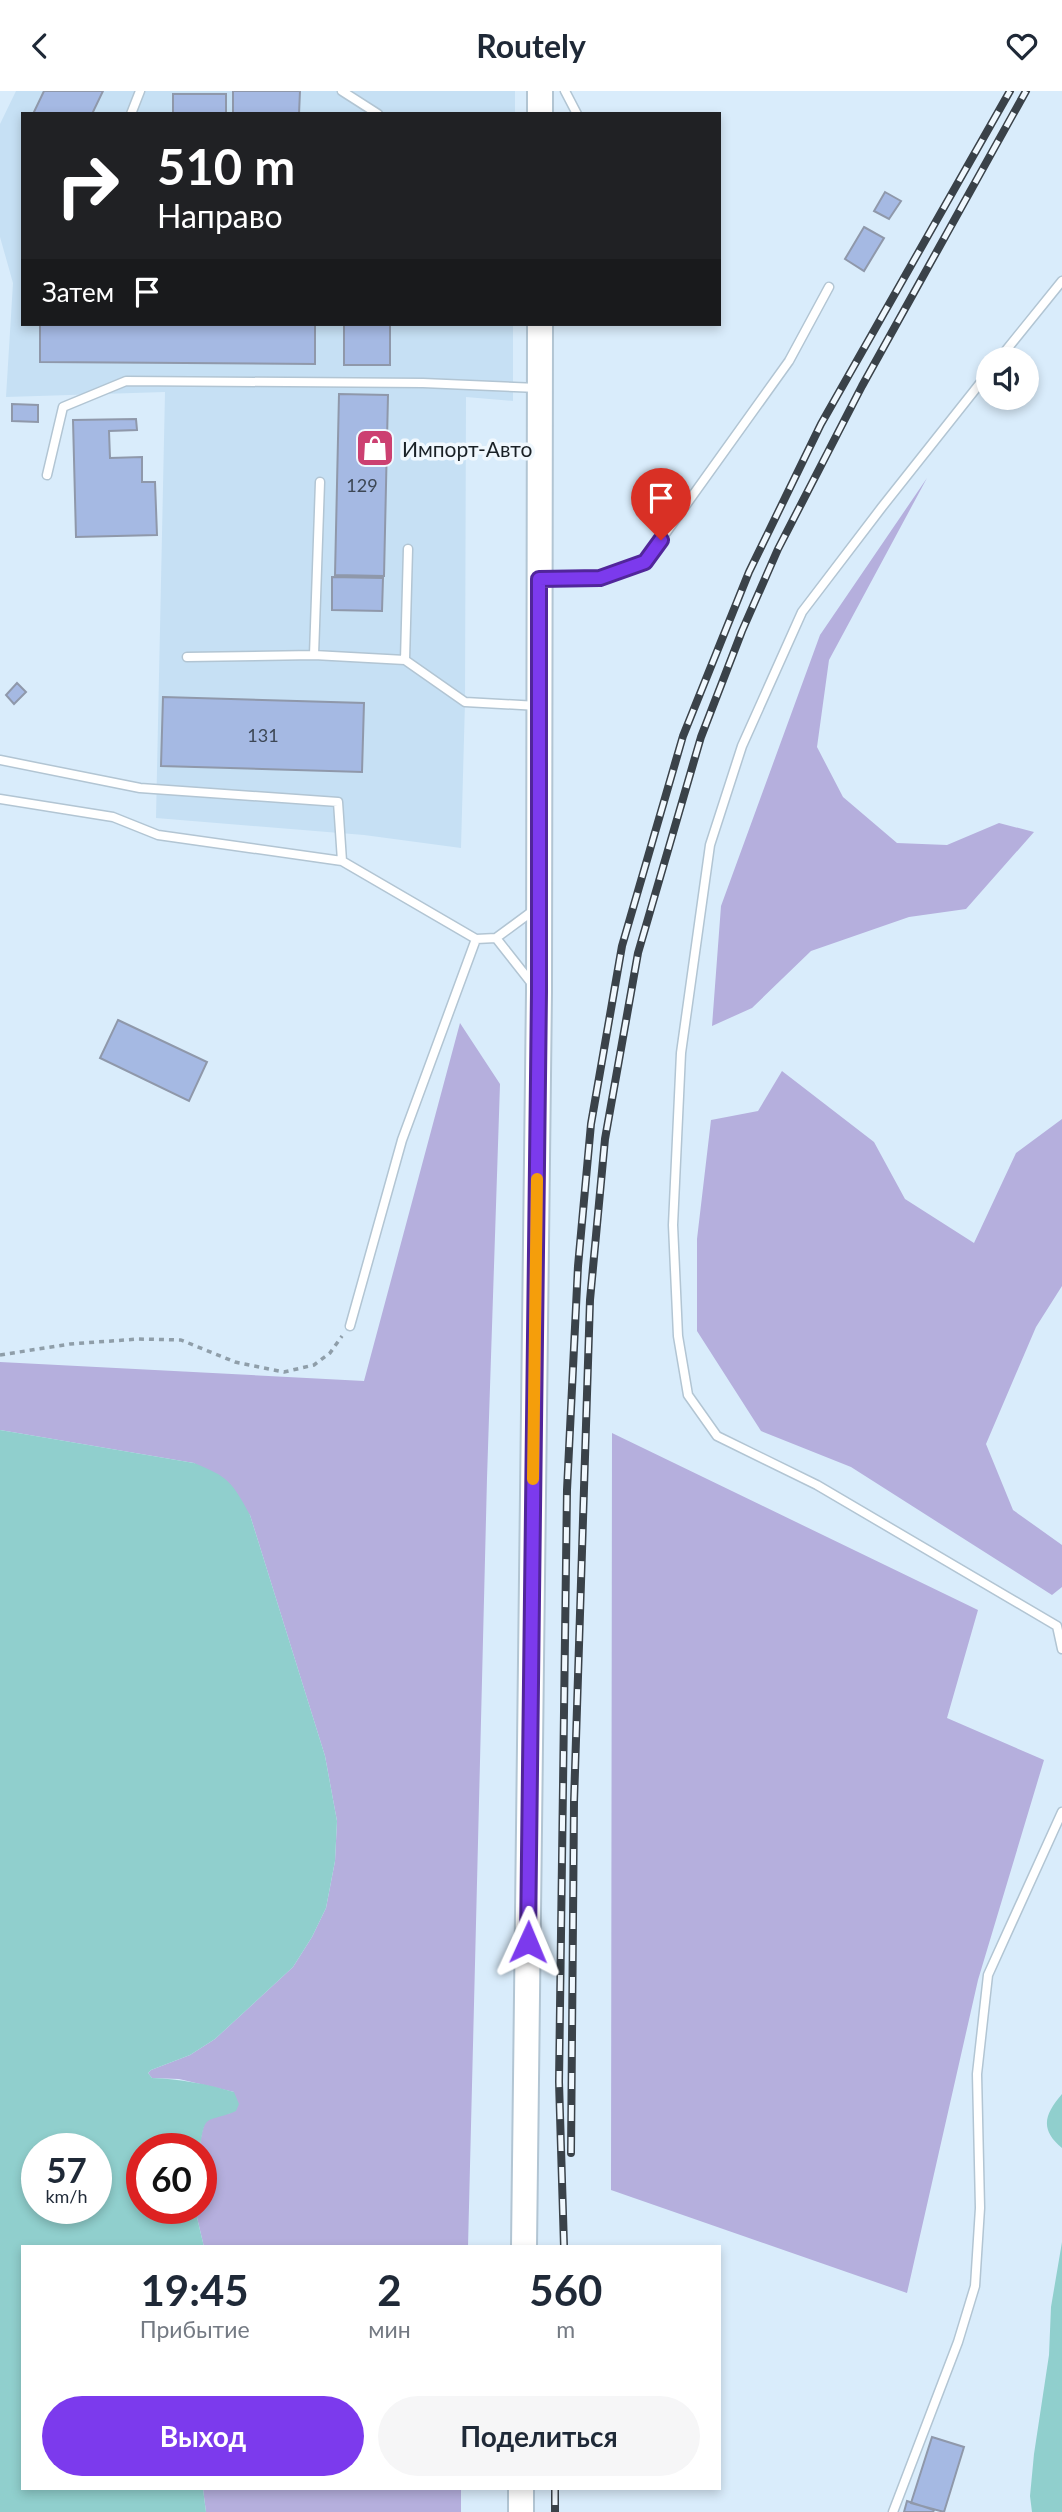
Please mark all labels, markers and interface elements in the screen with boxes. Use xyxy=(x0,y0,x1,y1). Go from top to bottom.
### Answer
text: Routely xyxy=(476,26,586,65)
icon: back xyxy=(21,27,59,65)
icon: heart xyxy=(1003,27,1041,65)
text: 510 m xyxy=(157,137,295,195)
icon: right xyxy=(42,140,133,231)
text: Направо xyxy=(157,196,283,235)
icon: arrive xyxy=(128,273,166,311)
text: Затем xyxy=(42,276,114,308)
map controls xyxy=(976,347,1039,410)
button: sound xyxy=(976,347,1039,410)
shop icon: Импорт-Авто xyxy=(354,427,396,469)
place label: Импорт-Авто xyxy=(402,436,532,461)
pin xyxy=(631,468,691,540)
house number: 129 xyxy=(346,474,378,496)
icon: arrive xyxy=(642,479,680,517)
house number: 131 xyxy=(247,724,279,746)
position arrow xyxy=(491,1905,565,1979)
speed limit sign: 60 xyxy=(126,2133,217,2224)
text: 57 xyxy=(46,2148,87,2190)
text: km/h xyxy=(45,2185,88,2207)
text: 19:45 xyxy=(140,2265,249,2315)
text: 2 xyxy=(377,2265,402,2315)
text: 560 xyxy=(529,2265,602,2315)
text: Прибытие xyxy=(140,2315,250,2343)
text: мин xyxy=(368,2315,411,2343)
text: m xyxy=(556,2315,575,2343)
button: Выход xyxy=(42,2396,364,2476)
button: Поделиться xyxy=(378,2396,700,2476)

